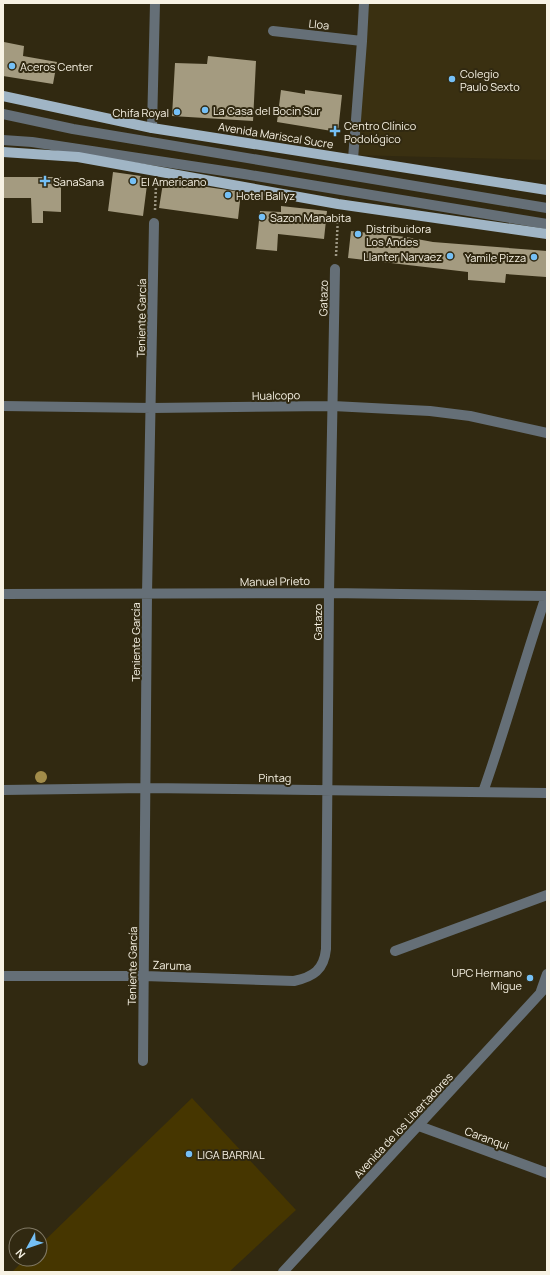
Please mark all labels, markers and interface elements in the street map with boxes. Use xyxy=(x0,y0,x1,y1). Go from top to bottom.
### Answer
street label: Lloa xyxy=(308,15,330,33)
place label: Aceros Center xyxy=(20,59,93,74)
marker: Aceros Center xyxy=(7,61,17,71)
place label: Colegio Paulo Sexto xyxy=(460,66,520,94)
marker: Colegio Paulo Sexto xyxy=(447,74,457,84)
place label: La Casa del Bocin Sur xyxy=(213,103,321,118)
place label: Chifa Royal xyxy=(112,105,169,120)
marker: La Casa del Bocin Sur xyxy=(200,105,210,115)
marker: Chifa Royal xyxy=(172,107,182,117)
street label: Avenida Mariscal Sucre xyxy=(217,118,335,152)
place label: Centro Clínico Podológico xyxy=(344,118,417,146)
marker: Centro Clínico Podológico xyxy=(329,125,341,137)
place label: SanaSana xyxy=(53,174,104,189)
place label: El Americano xyxy=(141,174,207,189)
marker: SanaSana xyxy=(40,176,50,186)
marker: El Americano xyxy=(128,176,138,186)
place label: Hotel Ballyz xyxy=(236,188,295,203)
marker: Hotel Ballyz xyxy=(223,190,233,200)
place label: Sazon Manabita xyxy=(270,210,351,225)
marker: Sazon Manabita xyxy=(257,212,267,222)
place label: Distribuidora Los Andes xyxy=(366,221,431,249)
marker: Distribuidora Los Andes xyxy=(353,229,363,239)
place label: Llanter Narvaez xyxy=(363,249,442,264)
place label: Yamile Pizza xyxy=(465,250,526,265)
marker: Llanter Narvaez xyxy=(445,251,455,261)
marker: Yamile Pizza xyxy=(529,252,539,262)
street label: Teniente García xyxy=(133,278,149,358)
street label: Gatazo xyxy=(315,279,331,316)
street label: Hualcopo xyxy=(252,387,301,403)
street label: Manuel Prieto xyxy=(240,573,311,589)
street label: Teniente García xyxy=(128,603,143,682)
street label: Gatazo xyxy=(310,603,325,640)
street label: Pintag xyxy=(259,770,291,785)
street label: Teniente García xyxy=(124,926,140,1006)
street label: Zaruma xyxy=(152,957,192,973)
place label: UPC Hermano Migue xyxy=(451,965,523,993)
marker: UPC Hermano Migue xyxy=(525,973,535,983)
street label: Avenida de los Libertadores xyxy=(350,1069,456,1181)
street label: Caranqui xyxy=(463,1123,511,1153)
place label: LIGA BARRIAL xyxy=(197,1147,265,1162)
marker: LIGA BARRIAL xyxy=(184,1149,194,1159)
north arrow xyxy=(8,1227,48,1267)
text: N xyxy=(12,1246,28,1262)

